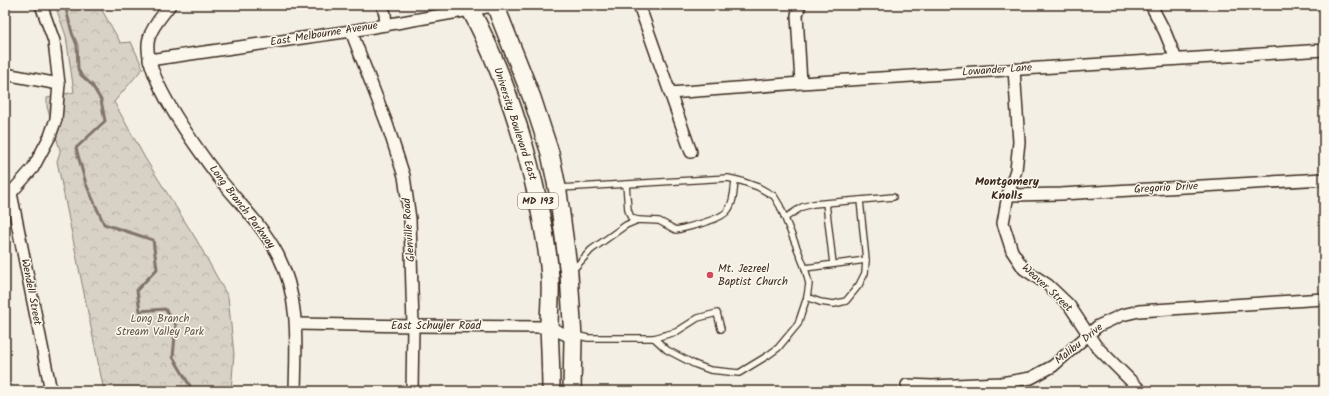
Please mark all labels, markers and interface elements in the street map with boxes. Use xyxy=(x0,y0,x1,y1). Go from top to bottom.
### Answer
street label: East Melbourne Avenue xyxy=(269,17,379,51)
street label: Lowander Lane xyxy=(962,59,1033,81)
street label: University Boulevard East xyxy=(488,65,542,184)
street label: Long Branch Parkway xyxy=(204,161,280,253)
district label: Montgomery Knolls xyxy=(975,172,1040,205)
street label: Gregorio Drive xyxy=(1134,177,1199,199)
road number: MD 193 xyxy=(518,193,558,209)
street label: Glenville Road xyxy=(398,197,420,263)
street label: Wendell Street xyxy=(16,257,46,328)
place label: Mt. Jezreel Baptist Church xyxy=(718,260,788,291)
street label: Weaver Street xyxy=(1017,260,1077,317)
marker: Mt. Jezreel Baptist Church xyxy=(705,270,715,280)
park label: Long Branch Stream Valley Park xyxy=(116,310,205,341)
street label: East Schuyler Road xyxy=(391,317,481,335)
street label: Malibu Drive xyxy=(1051,319,1107,369)

